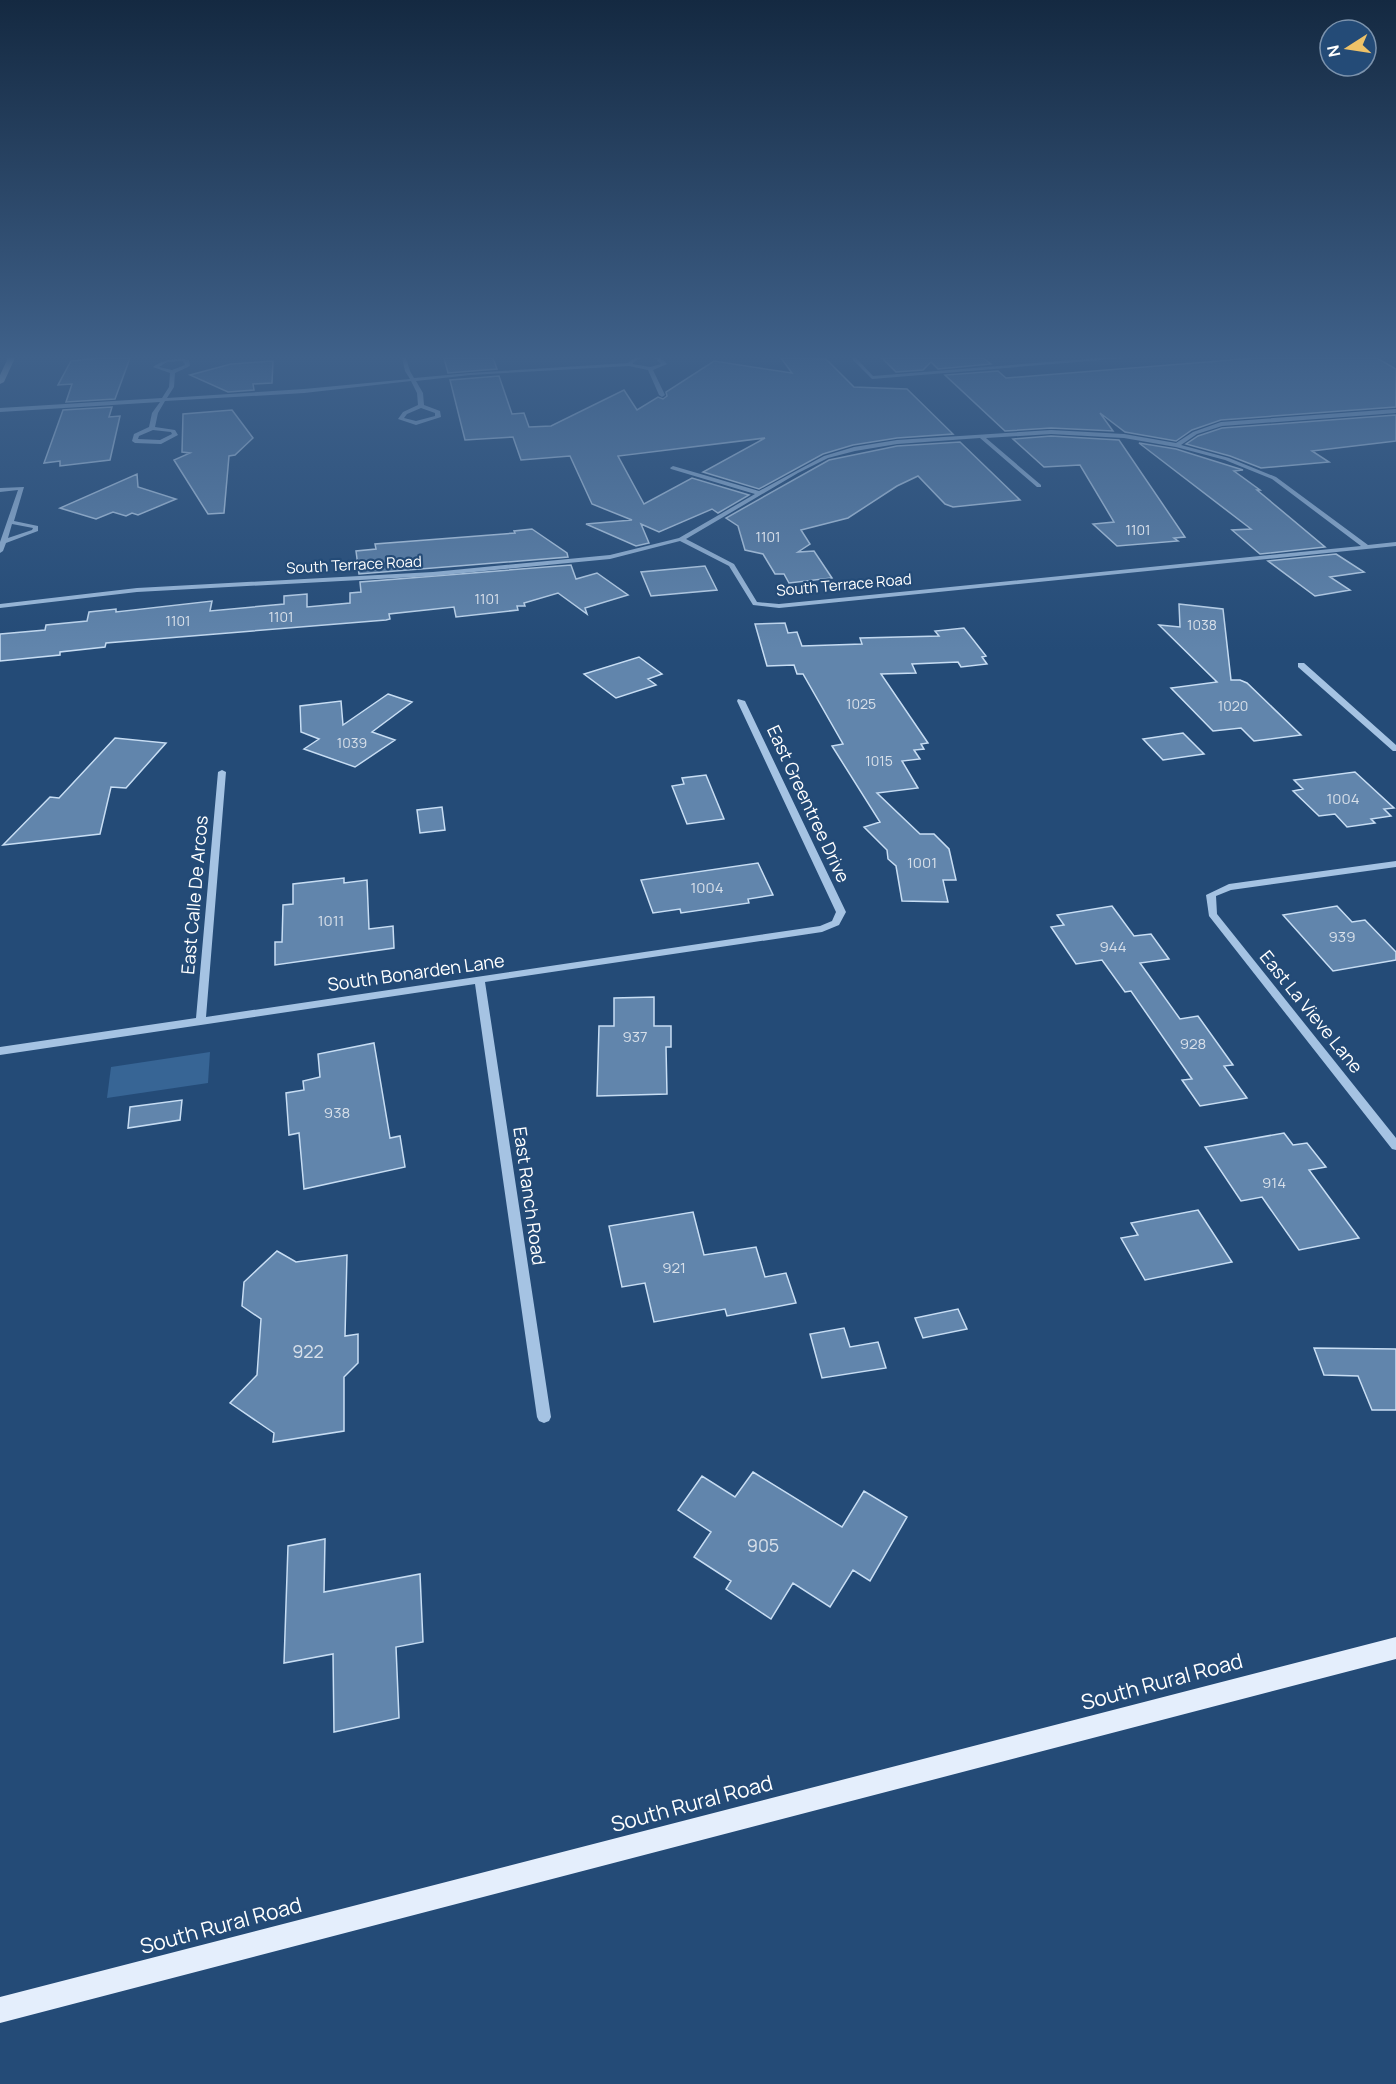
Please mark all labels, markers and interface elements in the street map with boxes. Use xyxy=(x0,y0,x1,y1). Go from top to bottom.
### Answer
north arrow xyxy=(1318,18,1378,78)
text: N xyxy=(1321,43,1345,59)
house number: 1101 xyxy=(1126,520,1150,539)
house number: 1101 xyxy=(756,527,780,546)
street label: South Terrace Road xyxy=(286,550,422,579)
street label: South Terrace Road xyxy=(775,568,912,601)
house number: 1101 xyxy=(475,589,499,608)
house number: 1101 xyxy=(269,607,293,626)
house number: 1101 xyxy=(166,611,190,630)
house number: 1038 xyxy=(1187,615,1217,634)
house number: 1025 xyxy=(846,694,876,713)
house number: 1020 xyxy=(1218,696,1248,715)
street label: East Greentree Drive xyxy=(762,721,856,886)
house number: 1039 xyxy=(337,733,367,752)
house number: 1015 xyxy=(865,751,893,770)
house number: 1004 xyxy=(1327,788,1360,809)
street label: East Calle De Arcos xyxy=(175,814,213,975)
house number: 1001 xyxy=(907,852,937,873)
house number: 1004 xyxy=(691,877,724,898)
house number: 1011 xyxy=(318,910,344,931)
house number: 939 xyxy=(1329,926,1355,947)
house number: 944 xyxy=(1099,936,1127,957)
street label: East La Vieve Lane xyxy=(1255,945,1369,1078)
street label: South Bonarden Lane xyxy=(326,948,506,996)
house number: 937 xyxy=(622,1026,648,1047)
house number: 928 xyxy=(1180,1033,1206,1054)
house number: 938 xyxy=(324,1102,350,1123)
street label: East Ranch Road xyxy=(508,1125,552,1267)
house number: 914 xyxy=(1262,1172,1286,1193)
house number: 921 xyxy=(662,1257,686,1278)
house number: 922 xyxy=(292,1339,324,1363)
house number: 905 xyxy=(747,1533,779,1557)
street label: South Rural Road xyxy=(1078,1646,1246,1716)
street label: South Rural Road xyxy=(608,1768,776,1838)
street label: South Rural Road xyxy=(137,1890,305,1960)

